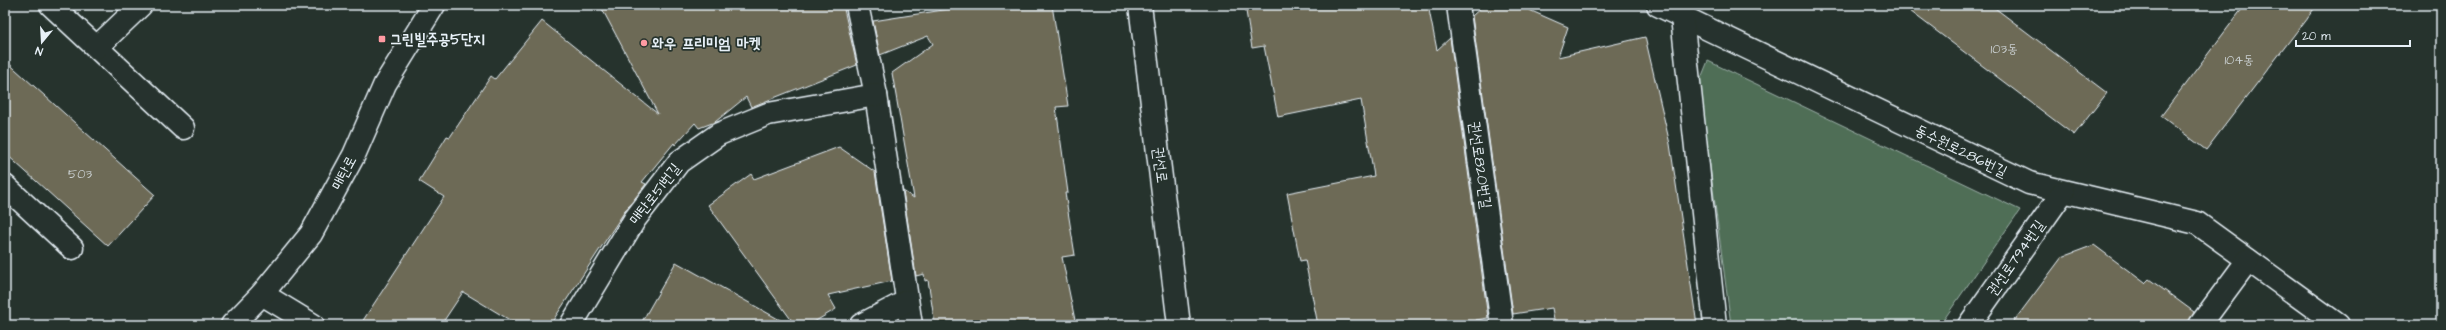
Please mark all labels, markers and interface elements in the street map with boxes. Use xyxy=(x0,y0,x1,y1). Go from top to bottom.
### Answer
north arrow xyxy=(22,22,62,62)
scale bar xyxy=(2296,22,2410,48)
text: 20 m xyxy=(2302,28,2331,45)
place label: 그린빌주공5단지 xyxy=(390,29,485,50)
place label: 와우 프리미엄 마켓 xyxy=(651,33,761,54)
marker: 그린빌주공5단지 xyxy=(377,34,387,44)
marker: 와우 프리미엄 마켓 xyxy=(639,38,649,48)
house number: 103동 xyxy=(1991,40,2017,58)
text: N xyxy=(33,43,45,59)
house number: 104동 xyxy=(2224,51,2254,69)
street label: 권선로820번길 xyxy=(1463,120,1497,210)
street label: 동수원로286번길 xyxy=(1911,120,2011,182)
street label: 권선로 xyxy=(1147,146,1173,184)
street label: 매탄로 xyxy=(326,152,362,194)
street label: 매탄로51번길 xyxy=(624,159,686,229)
house number: 503 xyxy=(68,165,92,183)
street label: 권선로794번길 xyxy=(1982,216,2050,300)

